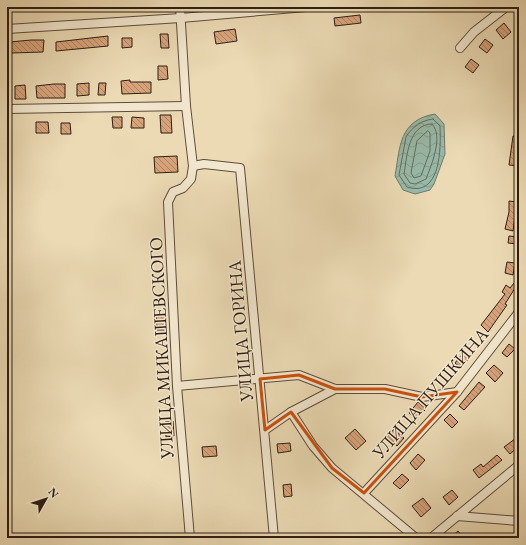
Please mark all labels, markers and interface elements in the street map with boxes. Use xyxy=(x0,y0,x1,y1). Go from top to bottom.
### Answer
street label: УЛИЦА МИКАШЕВСКОГО xyxy=(144,236,178,461)
street label: УЛИЦА ГОРИНА xyxy=(222,259,258,404)
street label: УЛИЦА ПУШКИНА xyxy=(366,322,493,464)
north arrow xyxy=(26,479,66,519)
text: N xyxy=(46,485,62,501)

